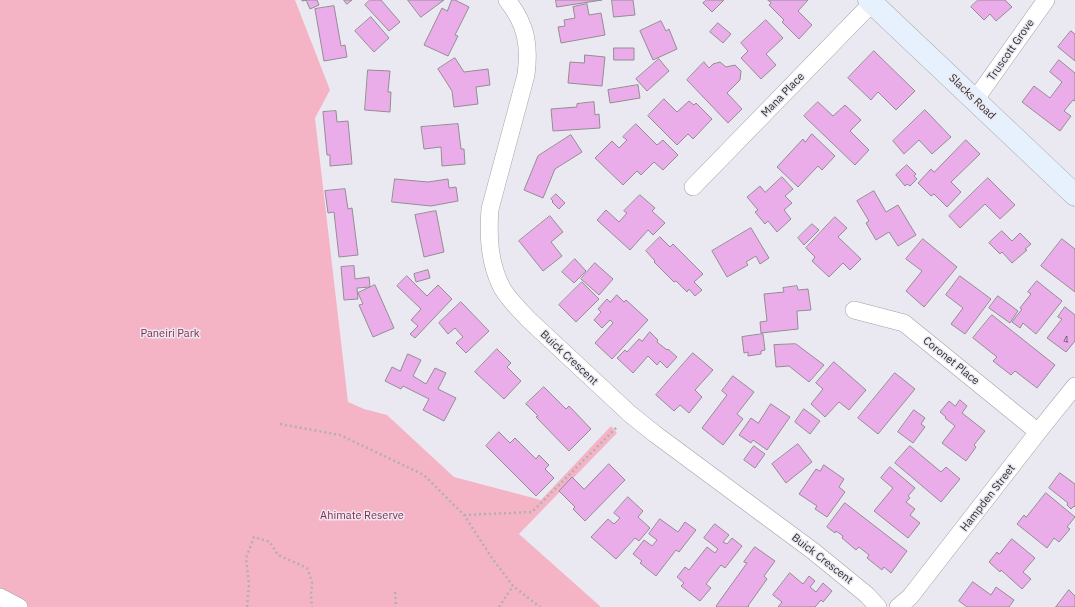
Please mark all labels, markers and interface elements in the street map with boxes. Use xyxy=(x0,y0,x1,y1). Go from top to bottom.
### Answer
street label: Truscott Grove xyxy=(985,17,1037,83)
street label: Mana Place xyxy=(759,70,807,120)
street label: Slacks Road xyxy=(946,72,998,122)
park label: Paneiri Park xyxy=(140,327,200,341)
street label: Buick Crescent xyxy=(537,328,601,388)
street label: Coronet Place xyxy=(920,334,982,388)
house number: 4 xyxy=(1063,335,1069,345)
street label: Hampden Street xyxy=(958,462,1018,534)
park label: Ahimate Reserve xyxy=(320,509,404,523)
street label: Buick Crescent xyxy=(789,531,855,587)

